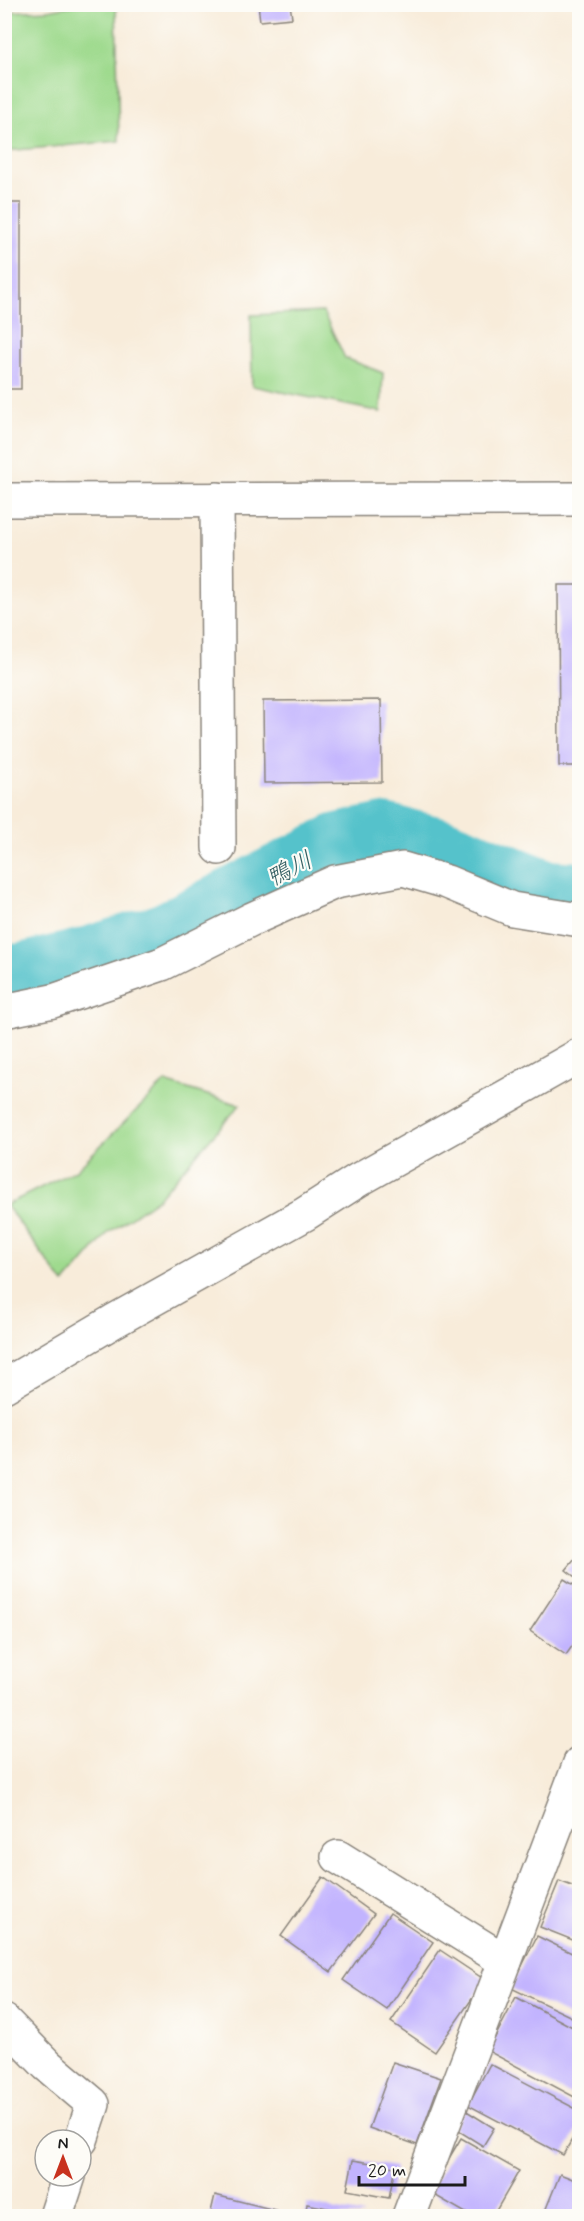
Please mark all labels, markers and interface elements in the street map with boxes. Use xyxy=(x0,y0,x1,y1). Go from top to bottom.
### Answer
water label: 鴨川 xyxy=(262,845,318,895)
north arrow xyxy=(33,2128,93,2188)
text: N xyxy=(58,2134,68,2155)
scale bar xyxy=(359,2149,466,2187)
text: 20 m xyxy=(368,2159,406,2183)

